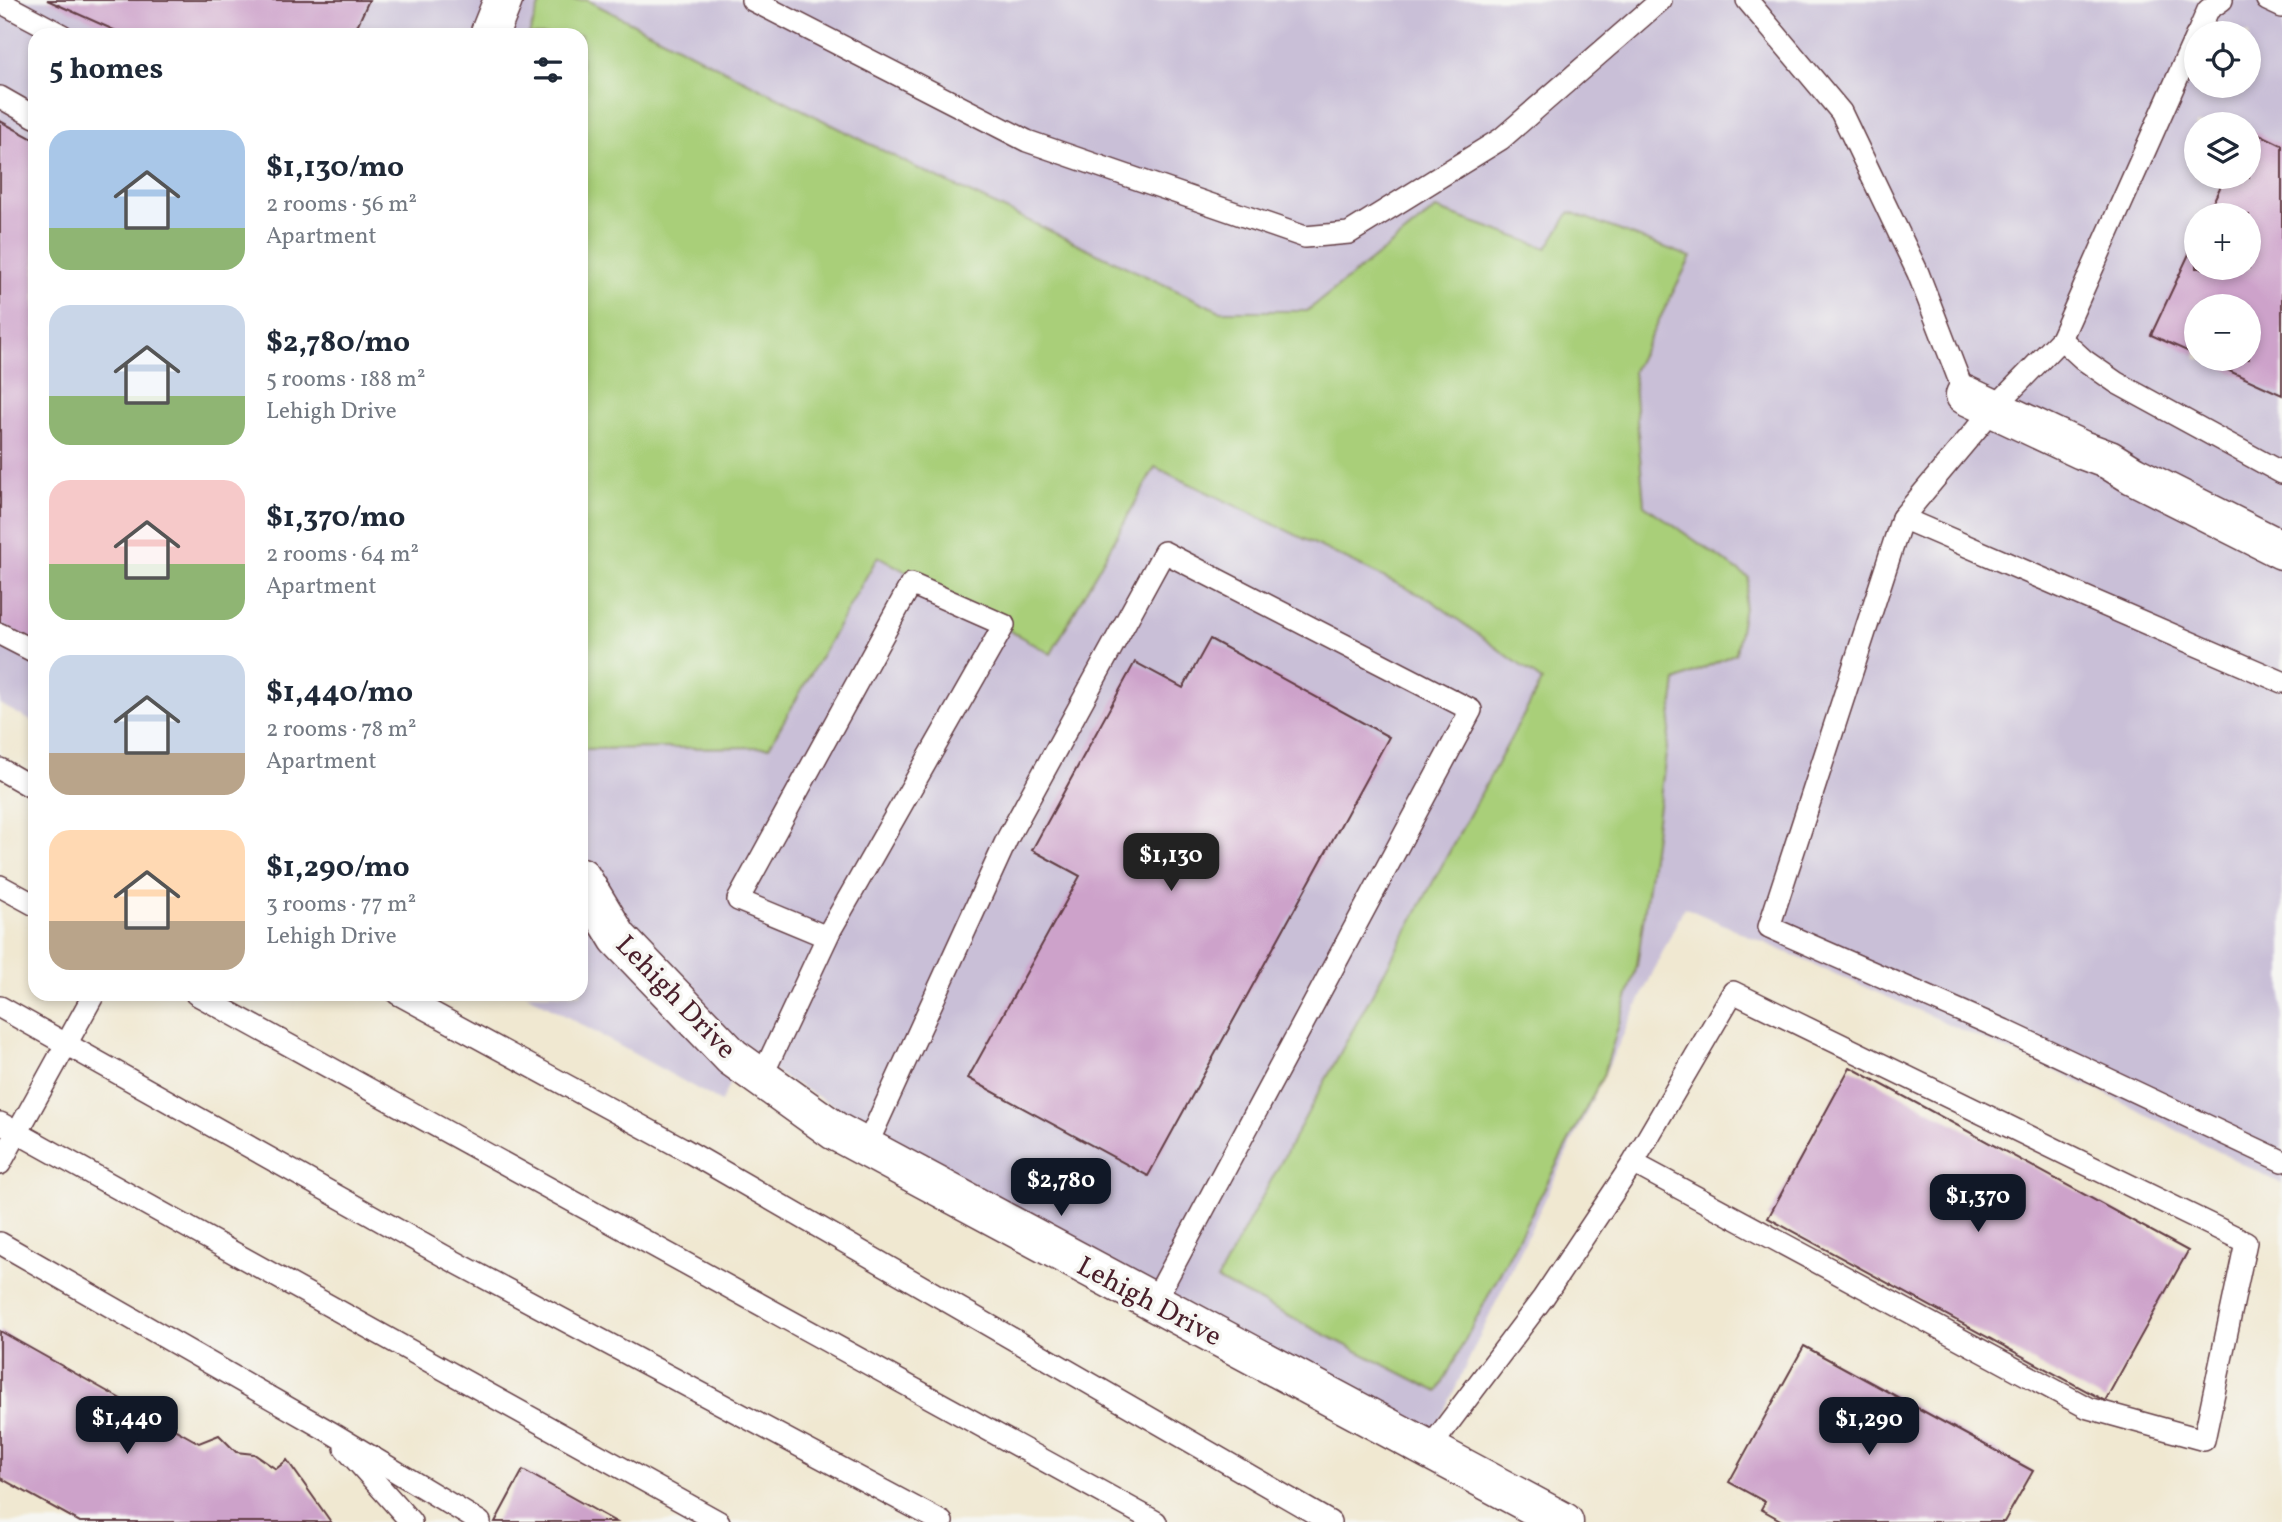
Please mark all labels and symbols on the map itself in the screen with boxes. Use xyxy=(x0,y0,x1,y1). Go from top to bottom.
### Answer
pin: $1,130 xyxy=(1114,834,1228,893)
street label: Lehigh Drive xyxy=(606,927,744,1068)
pin: $2,780 xyxy=(1004,1158,1118,1218)
pin: $1,370 xyxy=(1921,1174,2035,1234)
street label: Lehigh Drive xyxy=(1069,1248,1228,1357)
pin: $1,440 xyxy=(70,1396,184,1456)
pin: $1,290 xyxy=(1812,1398,1926,1457)

